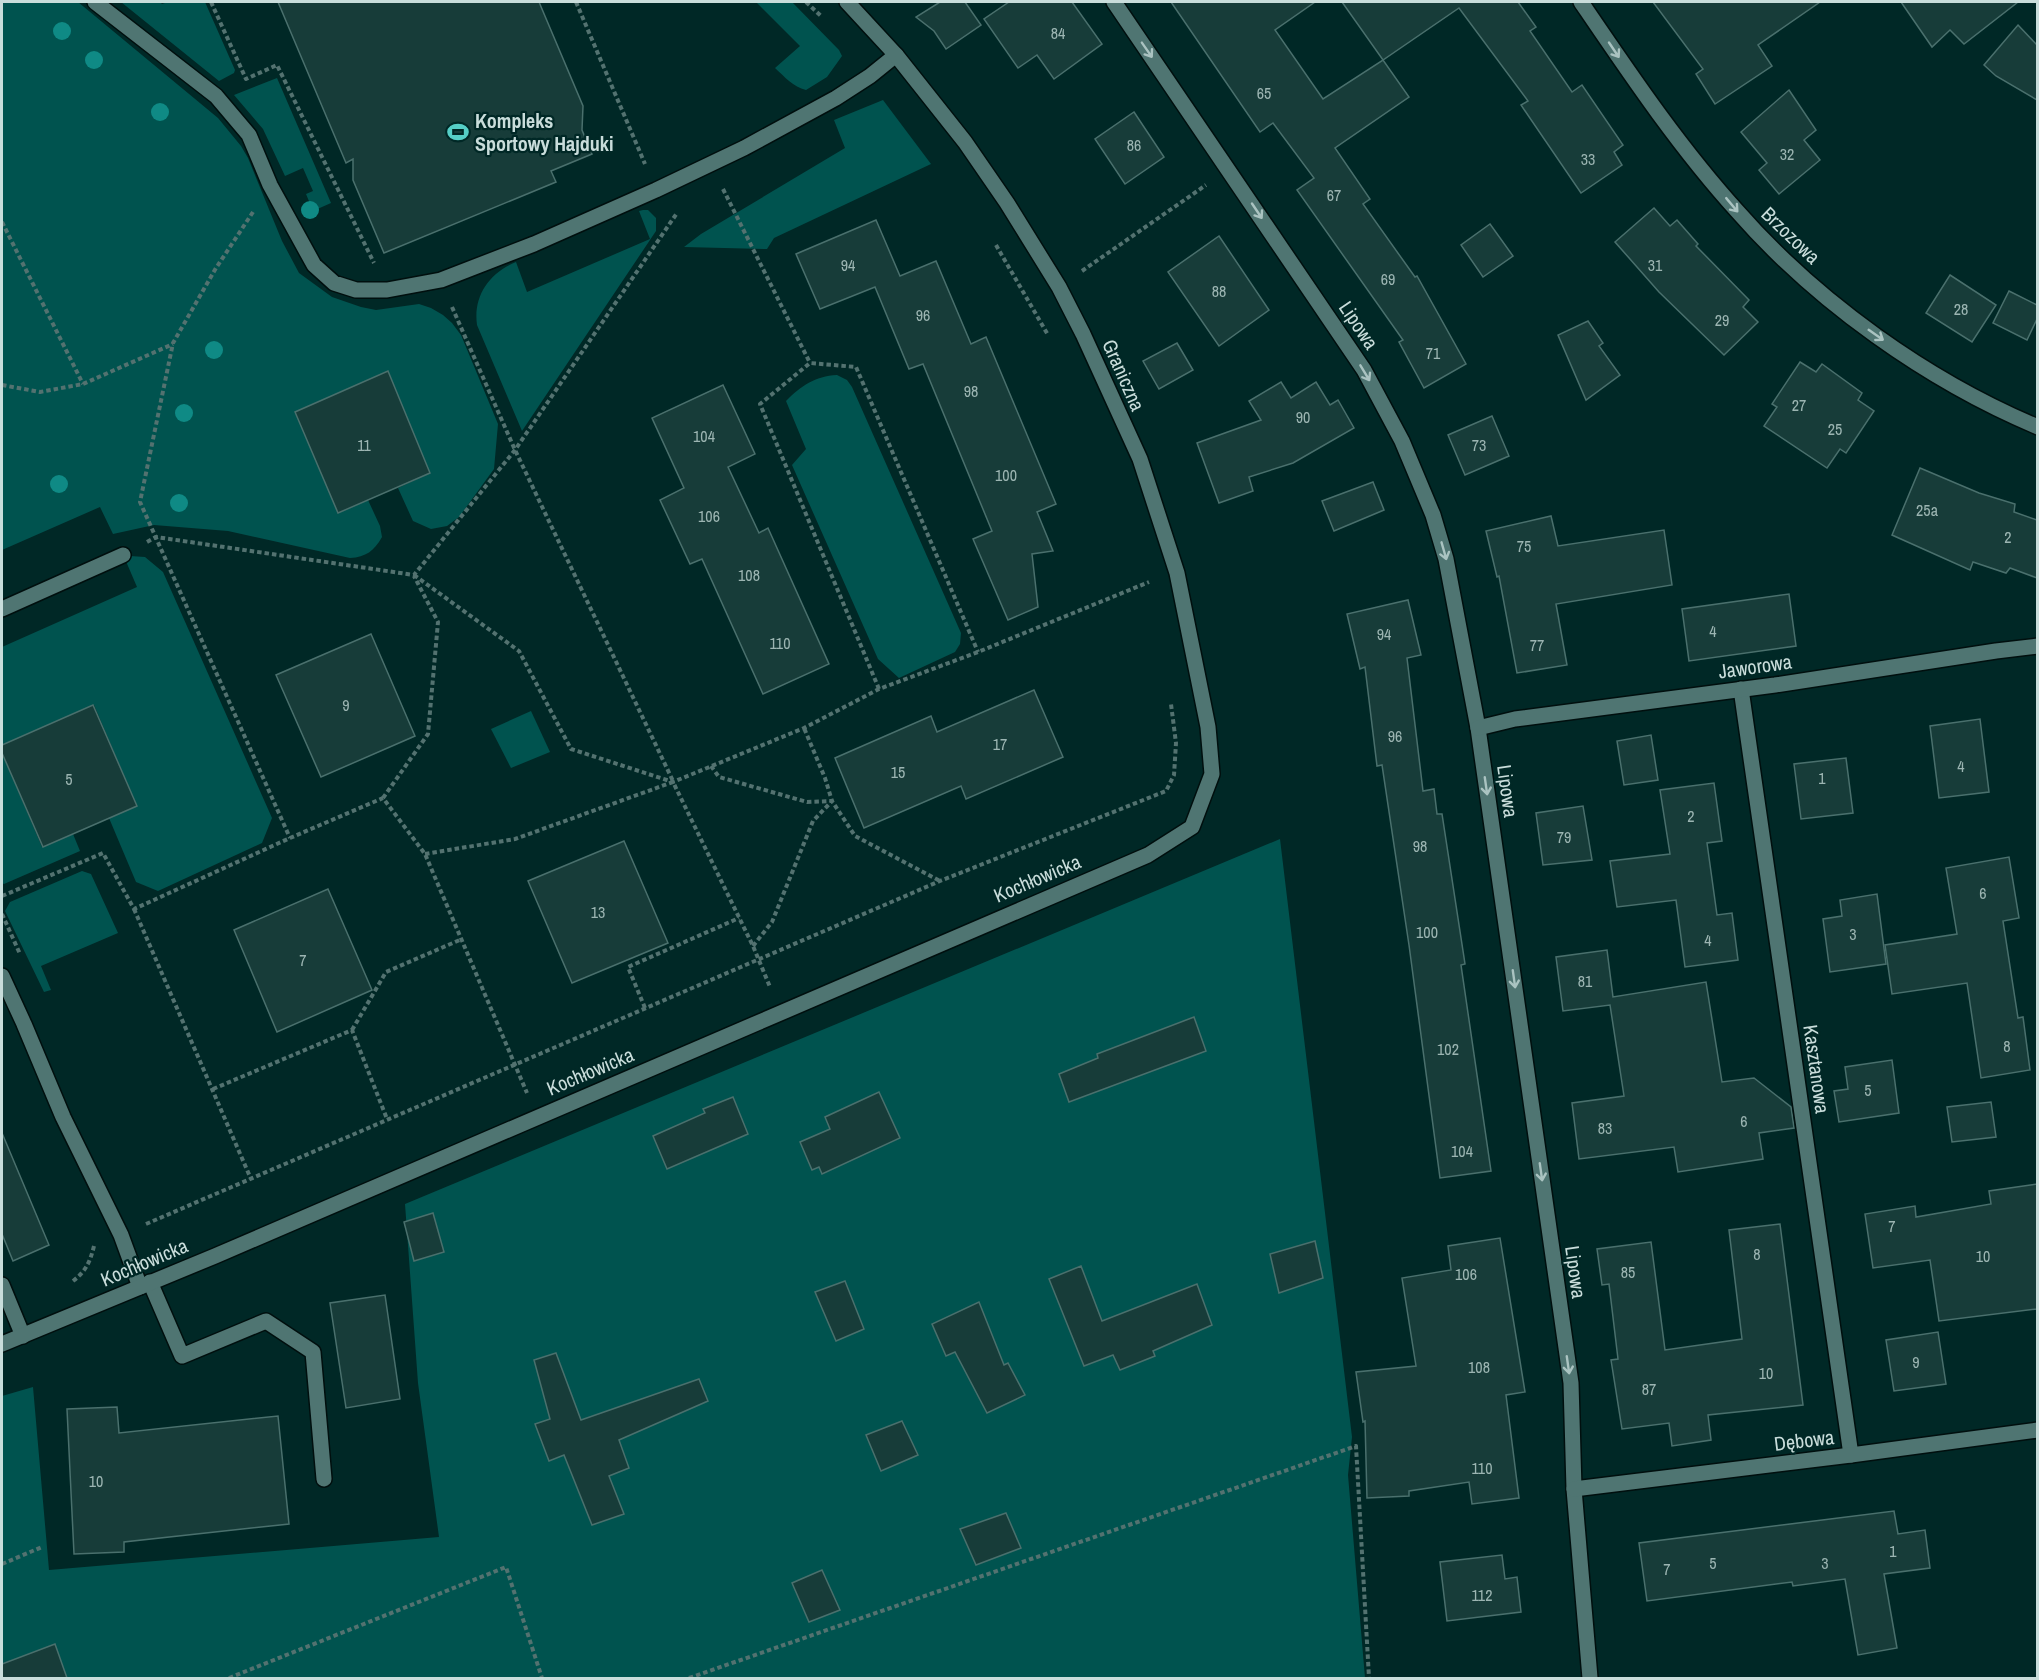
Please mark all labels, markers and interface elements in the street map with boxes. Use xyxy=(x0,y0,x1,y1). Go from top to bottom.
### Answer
house number: 84 xyxy=(1051,22,1065,44)
one-way arrow xyxy=(1141,41,1153,57)
one-way arrow xyxy=(1608,41,1620,58)
house number: 65 xyxy=(1257,82,1271,104)
place label: Kompleks Sportowy Hajduki xyxy=(475,107,614,157)
sports icon: Kompleks Sportowy Hajduki xyxy=(446,120,470,144)
house number: 86 xyxy=(1127,134,1141,156)
house number: 32 xyxy=(1780,143,1794,165)
house number: 33 xyxy=(1581,148,1595,170)
house number: 67 xyxy=(1327,184,1341,206)
one-way arrow xyxy=(1725,197,1738,213)
street label: Brzozowa xyxy=(1756,200,1826,270)
one-way arrow xyxy=(1251,202,1263,218)
house number: 94 xyxy=(841,254,855,276)
house number: 31 xyxy=(1648,254,1663,276)
house number: 69 xyxy=(1381,268,1395,290)
house number: 88 xyxy=(1212,280,1226,302)
street label: Lipowa xyxy=(1333,296,1385,354)
house number: 28 xyxy=(1954,298,1968,320)
house number: 96 xyxy=(916,304,930,326)
house number: 29 xyxy=(1715,309,1729,331)
one-way arrow xyxy=(1868,329,1884,341)
street label: Graniczna xyxy=(1096,335,1152,415)
house number: 71 xyxy=(1426,342,1441,364)
one-way arrow xyxy=(1360,364,1372,381)
house number: 98 xyxy=(964,380,978,402)
house number: 27 xyxy=(1792,394,1806,416)
house number: 90 xyxy=(1296,406,1310,428)
house number: 25 xyxy=(1828,418,1842,440)
house number: 104 xyxy=(693,425,715,447)
house number: 11 xyxy=(357,434,372,456)
house number: 73 xyxy=(1472,434,1486,456)
house number: 100 xyxy=(995,464,1017,486)
house number: 25a xyxy=(1916,499,1939,521)
house number: 106 xyxy=(698,505,720,527)
house number: 2 xyxy=(2004,526,2012,548)
house number: 75 xyxy=(1517,535,1531,557)
one-way arrow xyxy=(1438,541,1450,560)
house number: 108 xyxy=(738,564,760,586)
house number: 4 xyxy=(1709,620,1717,642)
house number: 94 xyxy=(1377,623,1391,645)
house number: 110 xyxy=(770,632,790,654)
house number: 77 xyxy=(1530,634,1544,656)
street label: Jaworowa xyxy=(1717,647,1793,685)
house number: 9 xyxy=(342,694,350,716)
house number: 96 xyxy=(1388,725,1402,747)
house number: 17 xyxy=(993,733,1007,755)
house number: 4 xyxy=(1957,755,1965,777)
house number: 15 xyxy=(891,761,905,783)
street label: Lipowa xyxy=(1491,763,1525,819)
house number: 1 xyxy=(1818,767,1826,789)
house number: 5 xyxy=(65,768,73,790)
one-way arrow xyxy=(1481,775,1492,795)
house number: 2 xyxy=(1687,805,1695,827)
house number: 79 xyxy=(1557,826,1571,848)
house number: 98 xyxy=(1413,835,1427,857)
street label: Kochłowicka xyxy=(989,848,1085,908)
house number: 6 xyxy=(1979,882,1987,904)
house number: 13 xyxy=(591,901,605,923)
house number: 100 xyxy=(1416,921,1438,943)
house number: 3 xyxy=(1849,923,1857,945)
house number: 4 xyxy=(1704,929,1712,951)
house number: 7 xyxy=(299,949,307,971)
one-way arrow xyxy=(1508,968,1519,988)
house number: 81 xyxy=(1578,970,1593,992)
street label: Kasztanowa xyxy=(1797,1023,1837,1115)
house number: 8 xyxy=(2003,1035,2011,1057)
house number: 102 xyxy=(1437,1038,1459,1060)
street label: Kochłowicka xyxy=(542,1041,638,1101)
house number: 5 xyxy=(1864,1079,1872,1101)
house number: 6 xyxy=(1740,1110,1748,1132)
house number: 83 xyxy=(1598,1117,1612,1139)
house number: 104 xyxy=(1451,1140,1473,1162)
one-way arrow xyxy=(1536,1161,1547,1181)
house number: 7 xyxy=(1888,1215,1896,1237)
street label: Kochłowicka xyxy=(96,1232,192,1292)
house number: 8 xyxy=(1753,1243,1761,1265)
street label: Lipowa xyxy=(1559,1244,1593,1300)
house number: 10 xyxy=(1976,1245,1990,1267)
house number: 85 xyxy=(1621,1261,1635,1283)
house number: 106 xyxy=(1455,1263,1477,1285)
house number: 9 xyxy=(1912,1351,1920,1373)
one-way arrow xyxy=(1563,1355,1574,1374)
house number: 108 xyxy=(1468,1356,1490,1378)
house number: 10 xyxy=(1759,1362,1773,1384)
house number: 87 xyxy=(1642,1378,1656,1400)
street label: Dębowa xyxy=(1772,1423,1836,1457)
house number: 110 xyxy=(1472,1457,1492,1479)
house number: 10 xyxy=(89,1470,103,1492)
house number: 1 xyxy=(1889,1540,1897,1562)
house number: 5 xyxy=(1709,1552,1717,1574)
house number: 3 xyxy=(1821,1552,1829,1574)
house number: 7 xyxy=(1663,1558,1671,1580)
house number: 112 xyxy=(1472,1584,1492,1606)

